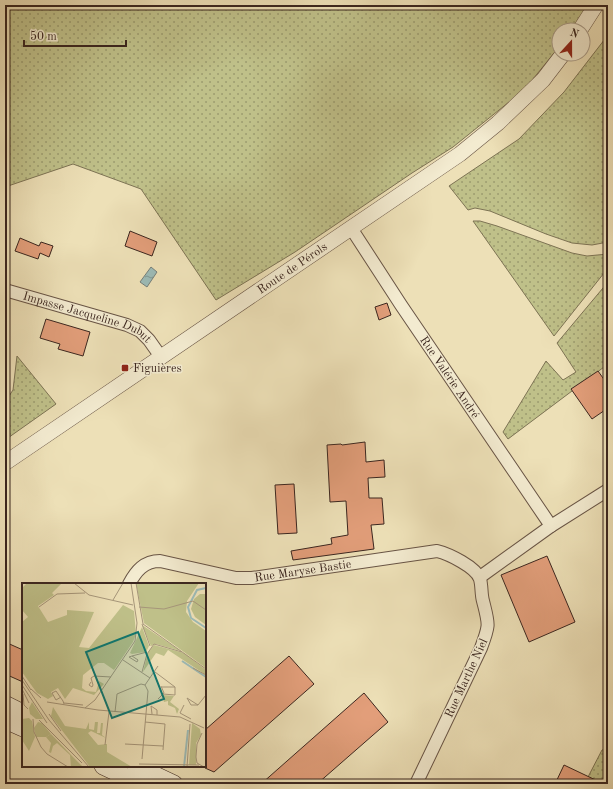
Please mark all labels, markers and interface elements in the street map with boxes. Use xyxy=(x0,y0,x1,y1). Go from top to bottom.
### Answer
scale bar xyxy=(24,22,126,48)
north arrow xyxy=(551,22,591,62)
text: N xyxy=(568,27,580,41)
text: 50 m xyxy=(30,30,57,43)
street label: Route de Pérols xyxy=(255,241,330,297)
street label: Impasse Jacqueline Dubut xyxy=(21,290,153,346)
street label: Rue Valérie André xyxy=(417,334,481,421)
marker: Figuières xyxy=(120,363,130,373)
place label: Figuières xyxy=(133,363,182,375)
street label: Rue Maryse Bastie xyxy=(254,559,353,585)
inset map xyxy=(22,583,206,767)
street label: Rue Marthe Niel xyxy=(443,637,490,720)

